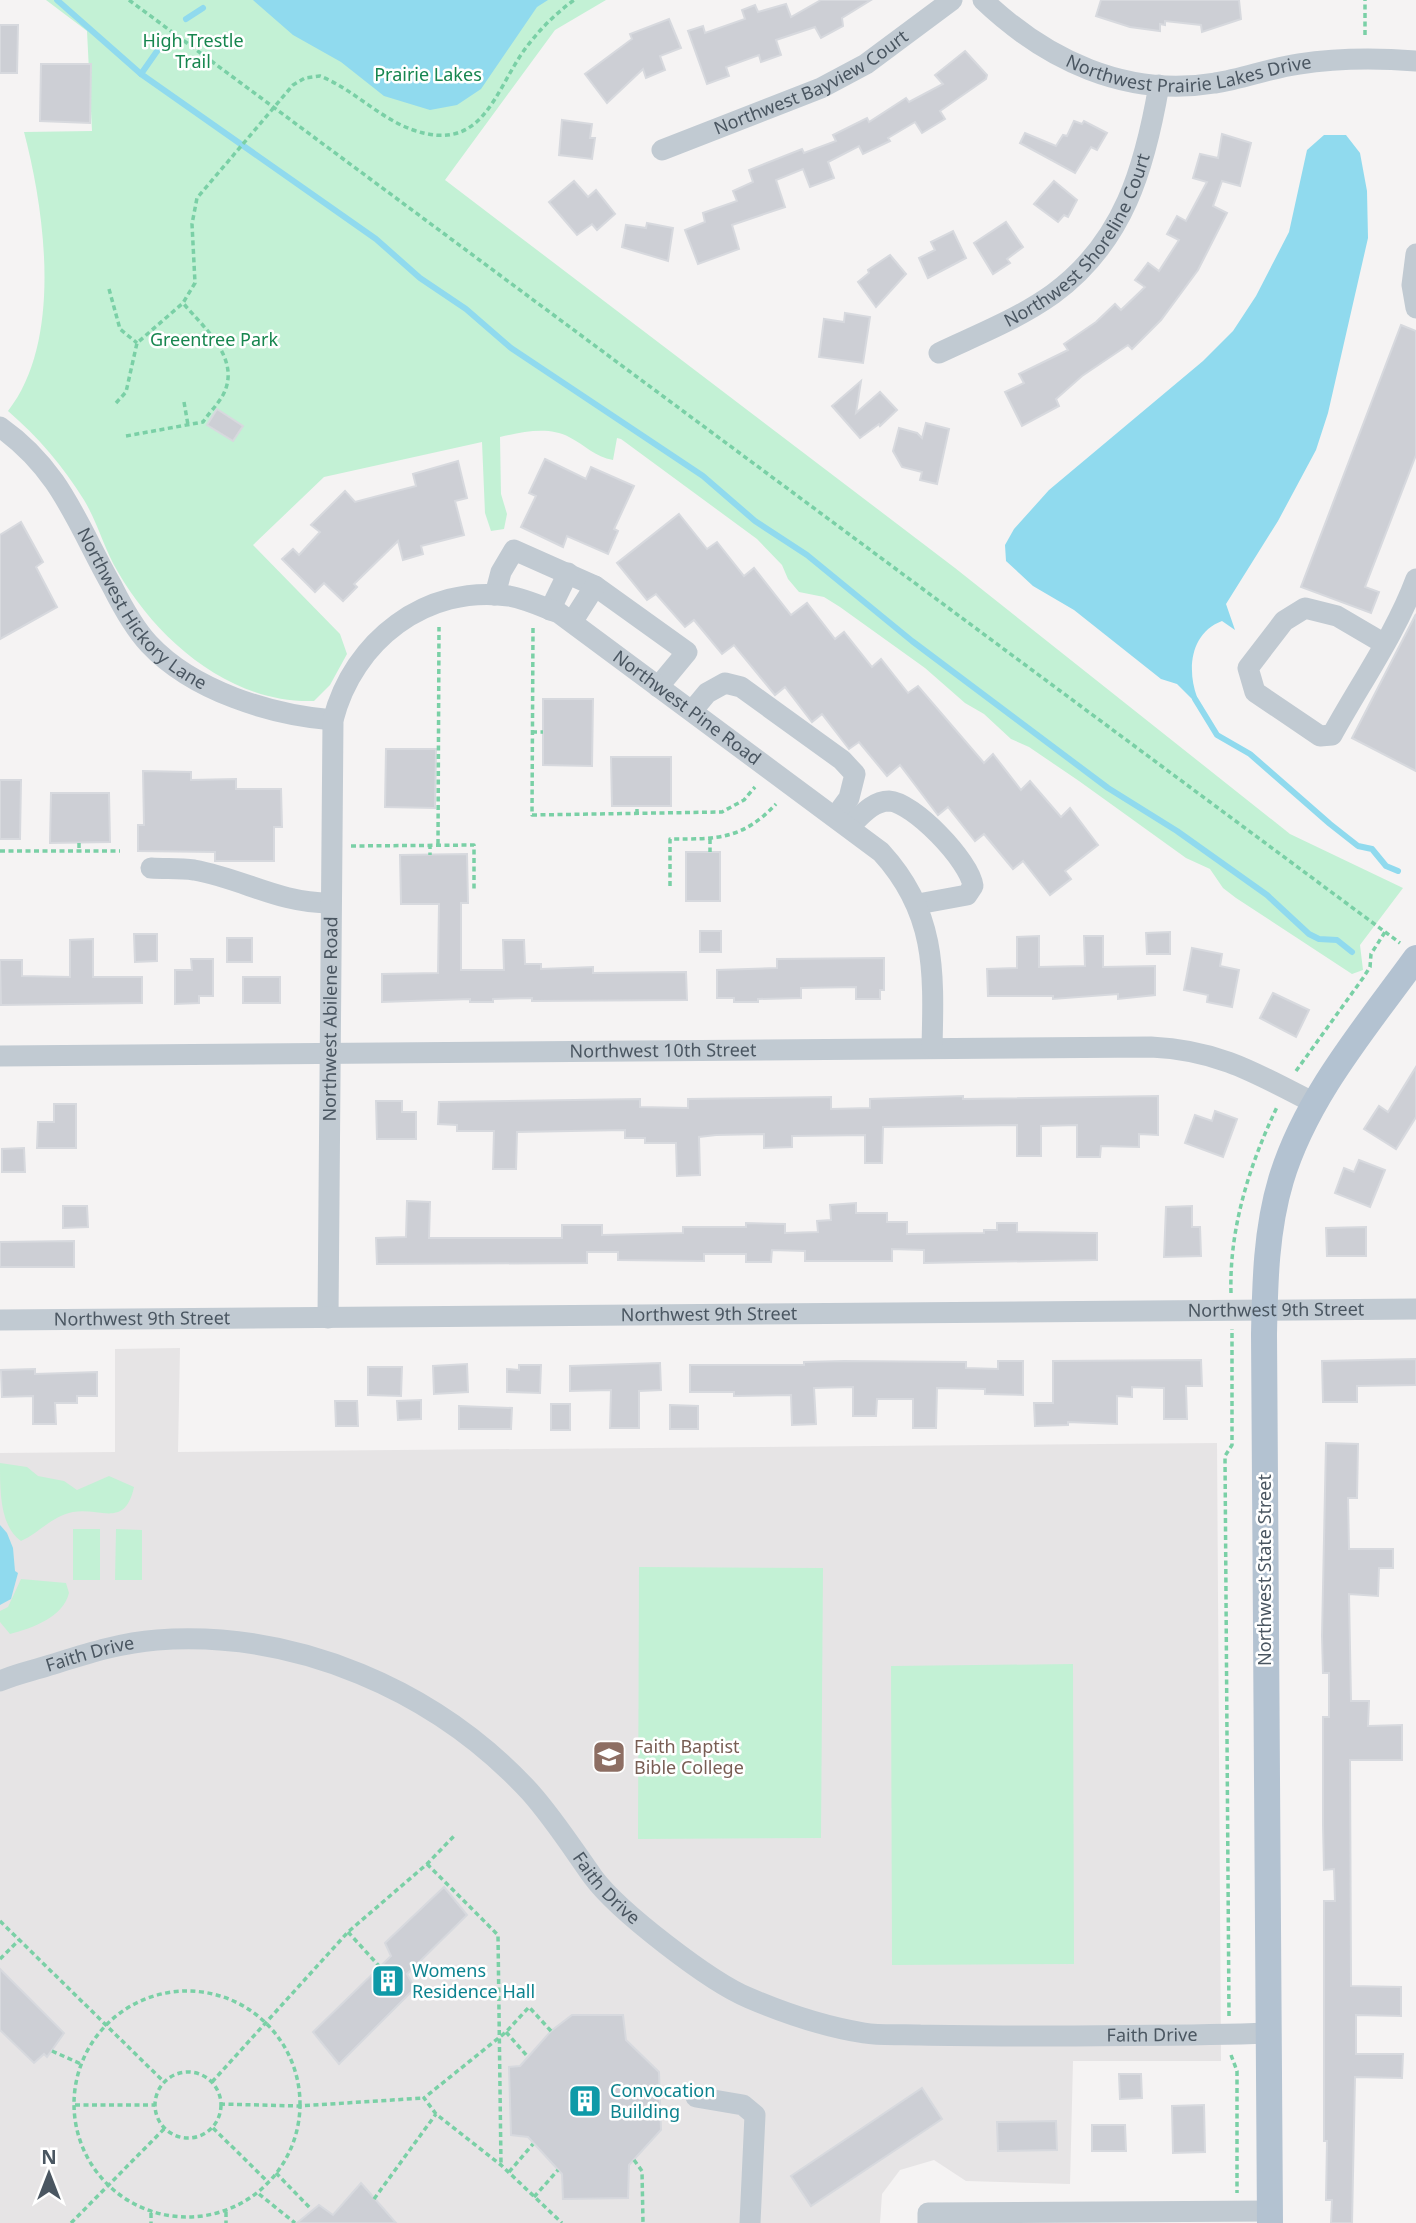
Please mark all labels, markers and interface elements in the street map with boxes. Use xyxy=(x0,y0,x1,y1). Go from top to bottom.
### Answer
street label: Northwest Bayview Court xyxy=(710,24,913,140)
park label: High Trestle Trail xyxy=(142,28,244,73)
street label: Northwest Prairie Lakes Drive xyxy=(1063,48,1313,97)
park label: Prairie Lakes xyxy=(374,62,482,86)
street label: Northwest Shoreline Court xyxy=(999,150,1155,332)
park label: Greentree Park xyxy=(150,327,278,351)
street label: Northwest Hickory Lane xyxy=(72,523,211,695)
street label: Northwest Pine Road xyxy=(609,644,766,770)
street label: Northwest Abilene Road xyxy=(317,916,342,1122)
street label: Northwest 10th Street xyxy=(569,1037,757,1063)
street label: Northwest 9th Street xyxy=(1188,1296,1365,1322)
street label: Northwest 9th Street xyxy=(621,1301,798,1326)
street label: Northwest 9th Street xyxy=(54,1305,231,1331)
street label: Northwest State Street xyxy=(1252,1474,1276,1666)
street label: Faith Drive xyxy=(42,1630,136,1677)
place label: Faith Baptist Bible College xyxy=(634,1734,744,1779)
school or university icon: Faith Baptist Bible College xyxy=(590,1738,628,1776)
street label: Faith Drive xyxy=(568,1847,646,1929)
place label: Womens Residence Hall xyxy=(412,1958,535,2003)
building icon: Womens Residence Hall xyxy=(369,1962,407,2000)
street label: Faith Drive xyxy=(1106,2022,1198,2047)
place label: Convocation Building xyxy=(610,2078,715,2123)
building icon: Convocation Building xyxy=(566,2082,604,2120)
north arrow xyxy=(14,2139,84,2209)
text: N xyxy=(41,2144,57,2170)

